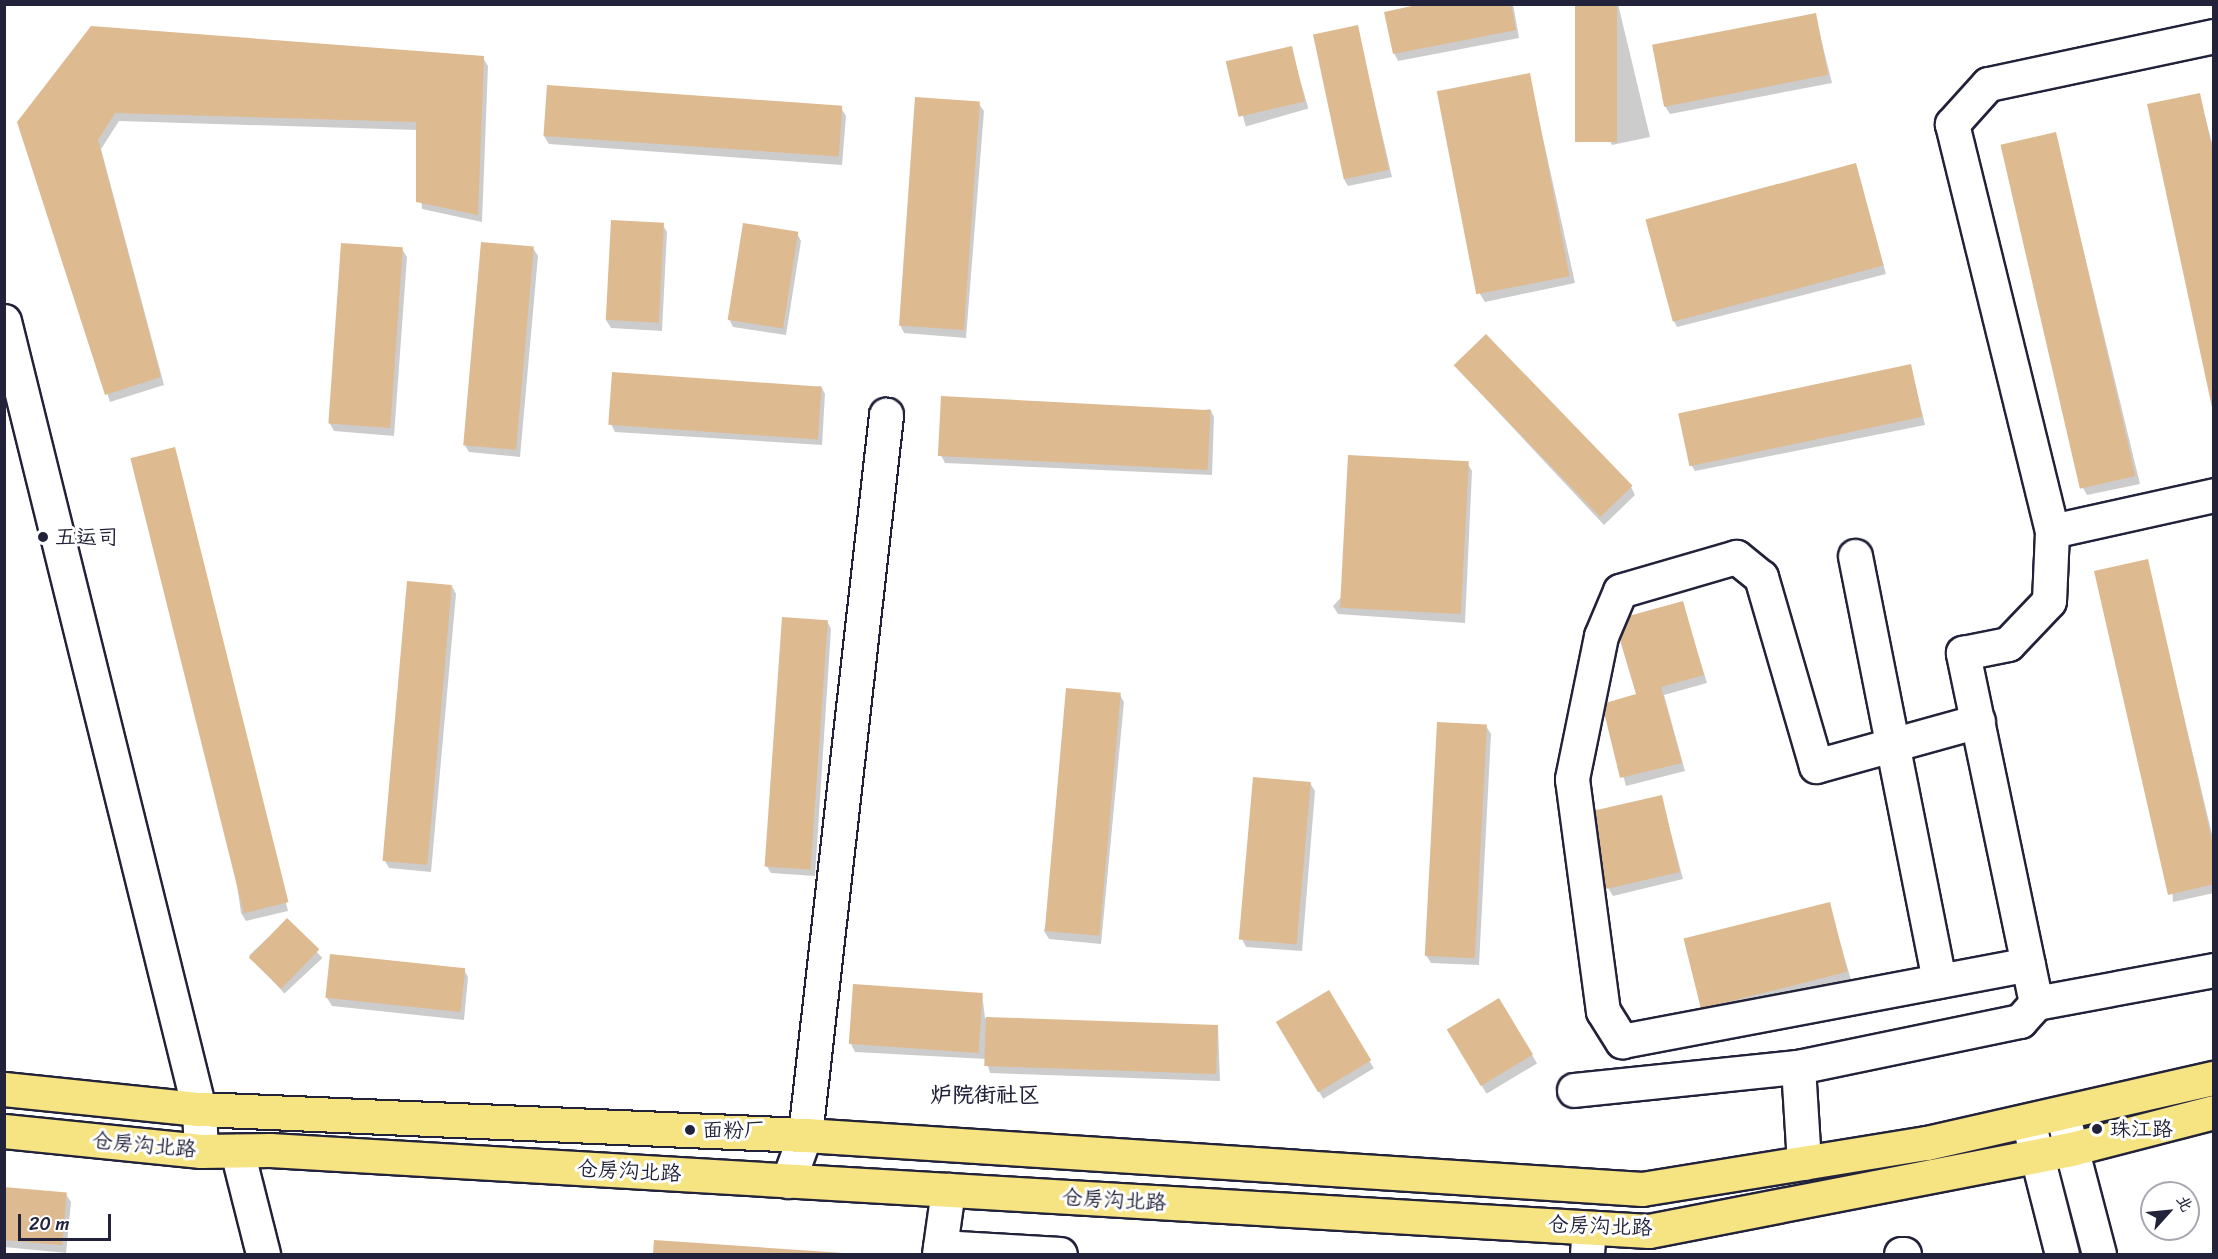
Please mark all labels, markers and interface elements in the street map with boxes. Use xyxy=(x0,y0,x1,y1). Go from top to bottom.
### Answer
place label: 五运司 xyxy=(55,524,118,550)
marker: 五运司 xyxy=(36,530,50,544)
district label: 炉院街社区 xyxy=(930,1082,1040,1108)
place label: 珠江路 xyxy=(2110,1116,2173,1142)
place label: 面粉厂 xyxy=(702,1117,765,1143)
marker: 珠江路 xyxy=(2088,1120,2106,1138)
marker: 面粉厂 xyxy=(683,1123,697,1137)
street label: 仓房沟北路 xyxy=(91,1128,197,1162)
street label: 仓房沟北路 xyxy=(576,1156,682,1186)
north arrow xyxy=(2140,1181,2200,1241)
street label: 仓房沟北路 xyxy=(1061,1185,1167,1215)
text: 北 xyxy=(2168,1190,2201,1217)
scale bar xyxy=(21,1202,114,1240)
text: 20 m xyxy=(29,1208,69,1240)
street label: 仓房沟北路 xyxy=(1547,1212,1653,1240)

